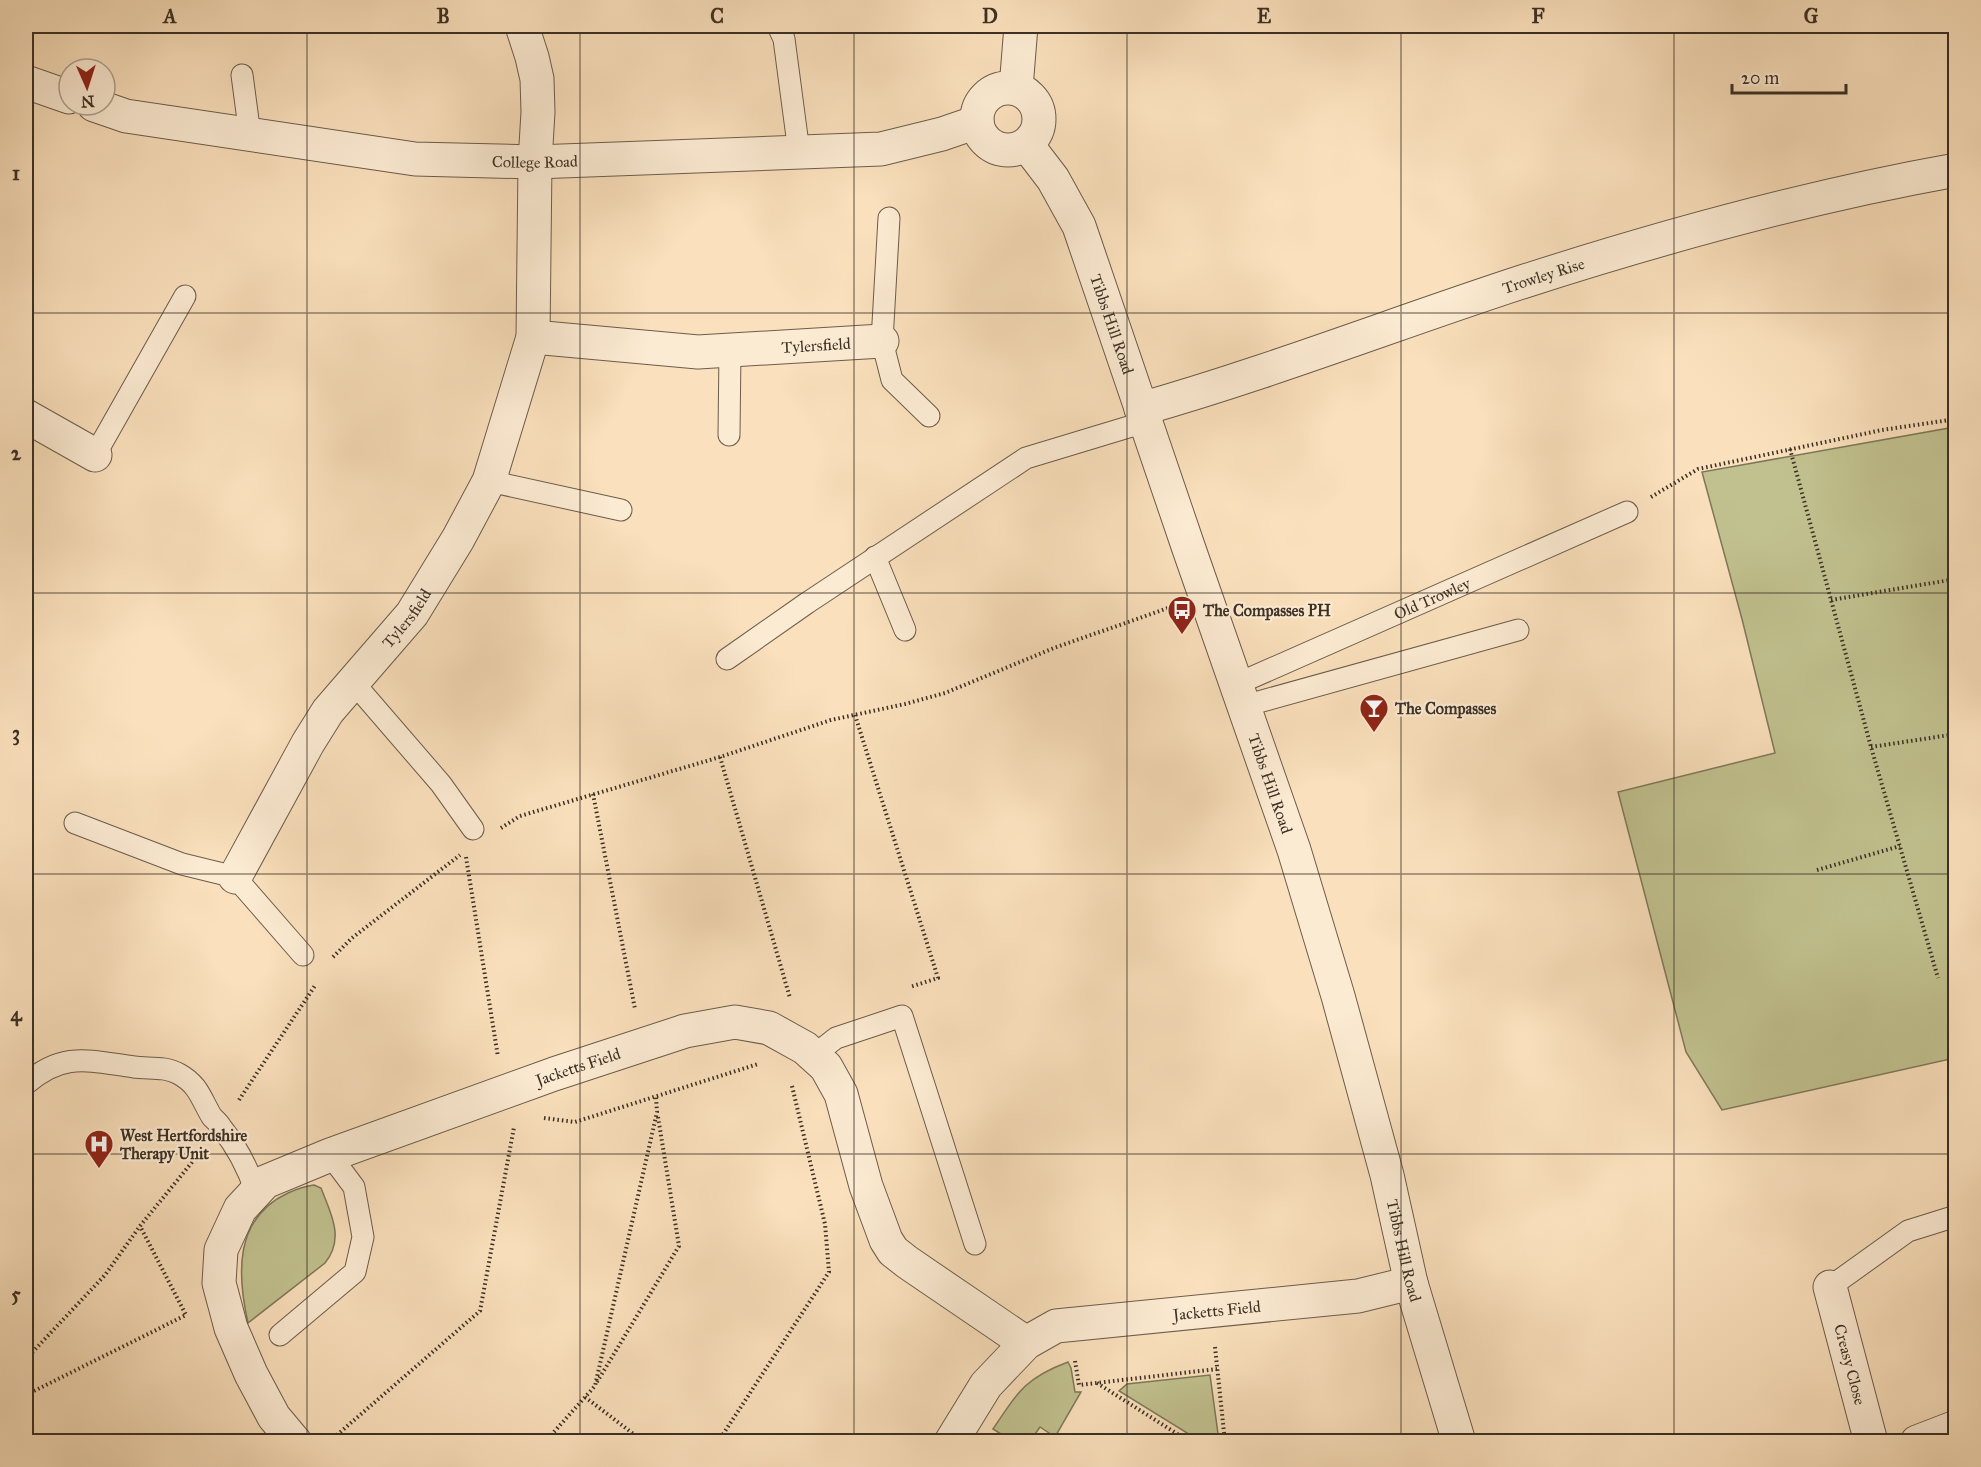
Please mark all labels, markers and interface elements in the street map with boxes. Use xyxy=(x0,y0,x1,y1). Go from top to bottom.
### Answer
text: A xyxy=(161,4,177,28)
text: B xyxy=(436,4,450,28)
text: C xyxy=(710,4,724,28)
text: D xyxy=(982,4,998,28)
text: E xyxy=(1257,4,1272,28)
text: F xyxy=(1531,4,1545,28)
text: G xyxy=(1804,4,1819,28)
north arrow xyxy=(57,57,117,117)
scale bar xyxy=(1732,57,1846,95)
text: 20 m xyxy=(1741,67,1779,89)
text: N xyxy=(80,92,95,111)
street label: College Road xyxy=(492,151,578,172)
text: 1 xyxy=(12,161,20,185)
street label: Trowley Rise xyxy=(1500,253,1587,297)
street label: Tibbs Hill Road xyxy=(1087,271,1138,377)
street label: Tylersfield xyxy=(781,333,851,356)
text: 2 xyxy=(11,441,22,465)
street label: Old Trowley xyxy=(1391,573,1473,623)
street label: Tylersfield xyxy=(378,585,435,652)
bus stop icon: The Compasses PH xyxy=(1166,594,1198,636)
place label: The Compasses PH xyxy=(1202,601,1331,621)
bar icon: The Compasses xyxy=(1358,692,1390,734)
place label: The Compasses xyxy=(1394,699,1497,719)
text: 3 xyxy=(12,721,20,746)
street label: Tibbs Hill Road xyxy=(1245,731,1297,836)
text: 4 xyxy=(10,1002,22,1027)
street label: Jacketts Field xyxy=(531,1043,623,1091)
place label: West Hertfordshire Therapy Unit xyxy=(119,1126,248,1164)
hospital icon: West Hertfordshire Therapy Unit xyxy=(83,1128,115,1170)
street label: Tibbs Hill Road xyxy=(1383,1197,1426,1304)
text: 5 xyxy=(11,1282,21,1306)
street label: Jacketts Field xyxy=(1170,1296,1262,1325)
street label: Creasy Close xyxy=(1831,1322,1870,1407)

